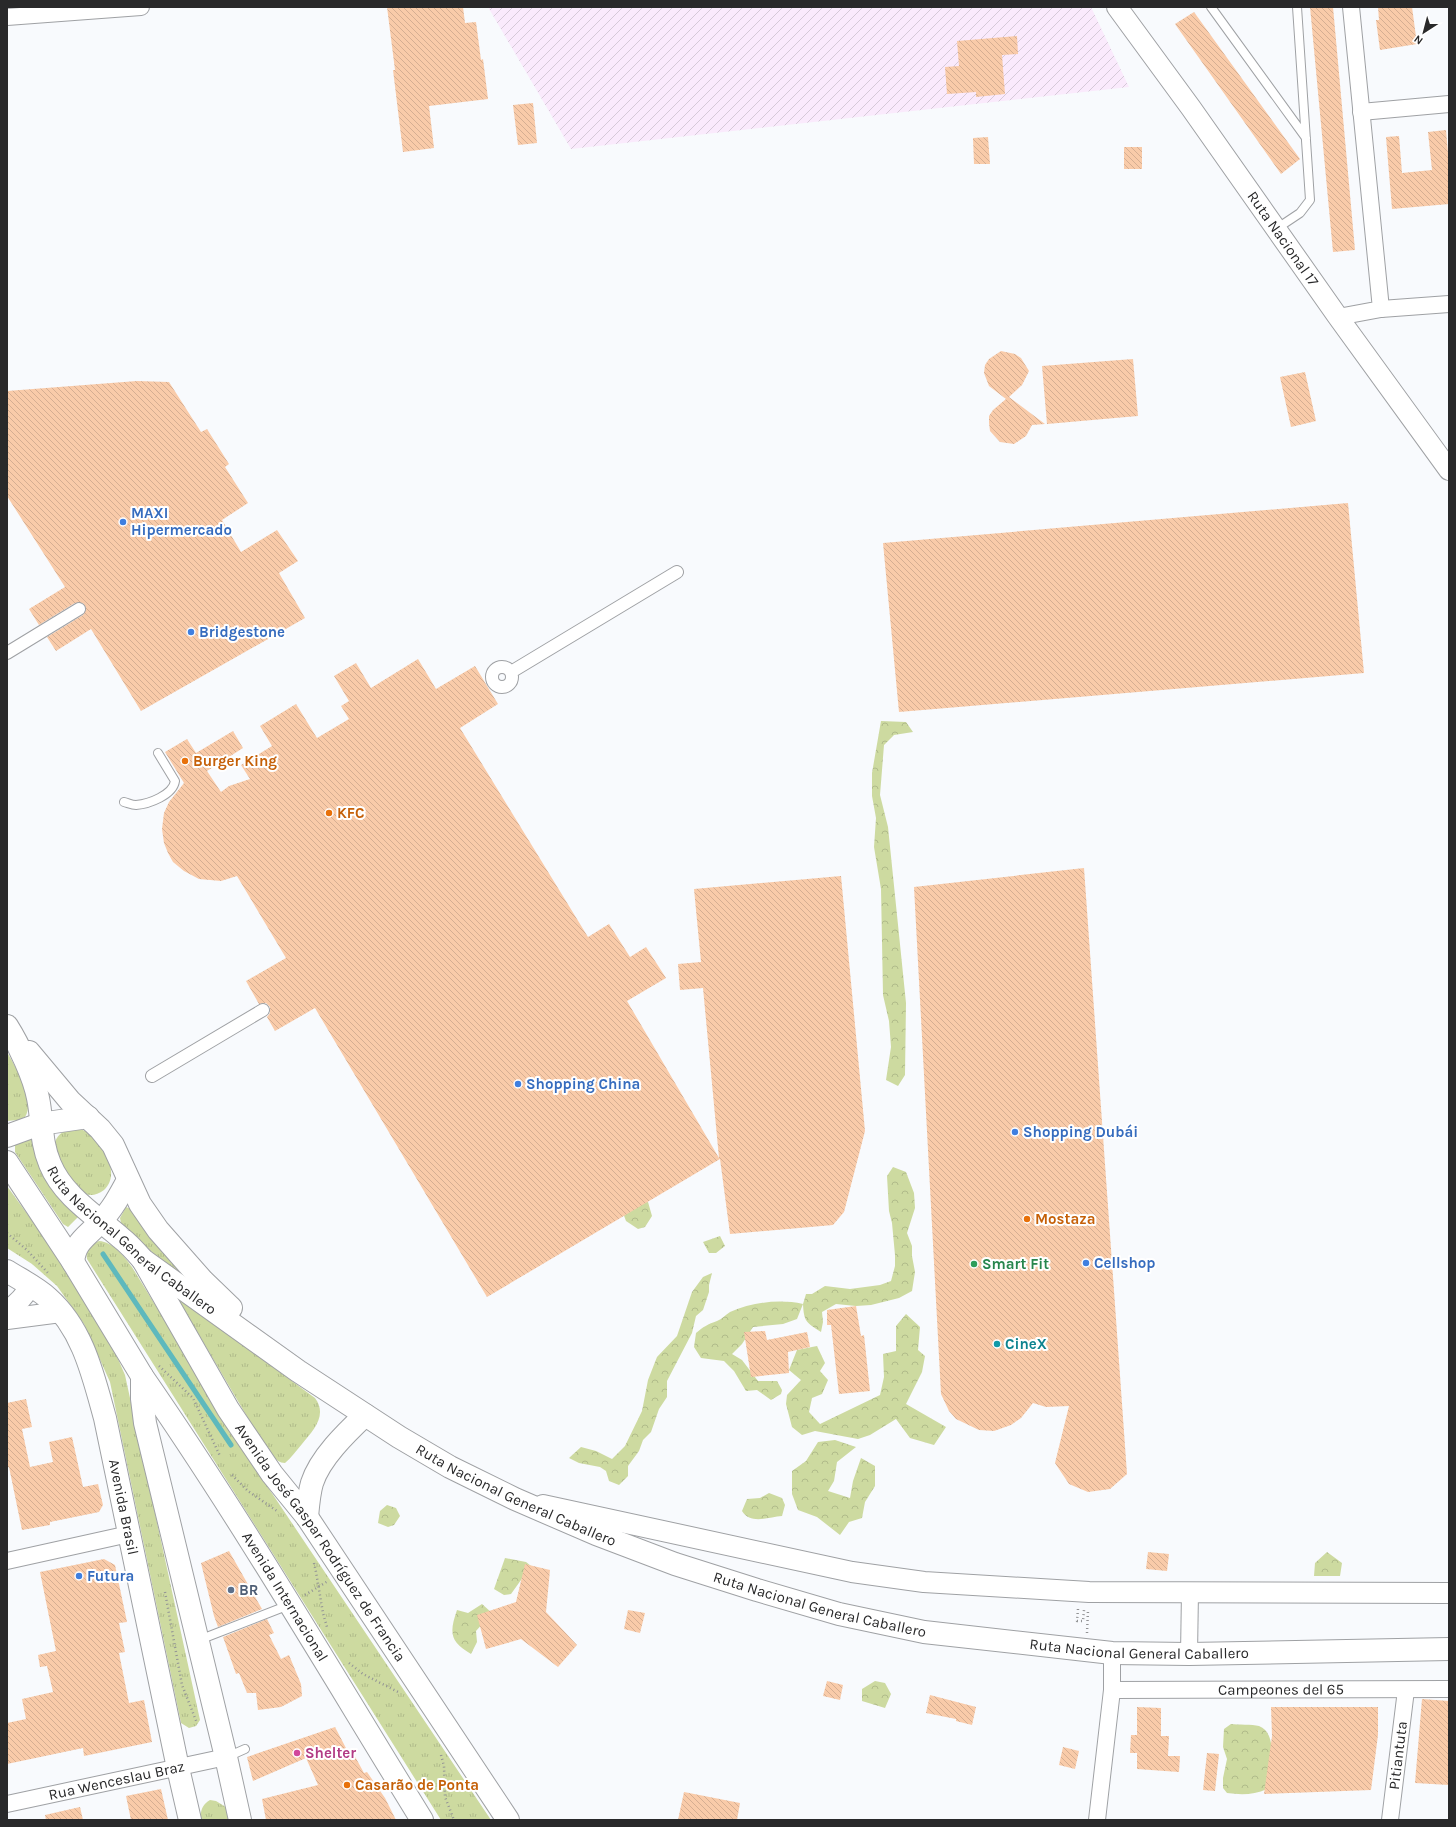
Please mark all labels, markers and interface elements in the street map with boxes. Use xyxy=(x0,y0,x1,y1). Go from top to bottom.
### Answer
north arrow xyxy=(1404,12,1444,52)
text: N xyxy=(1411,32,1425,47)
street label: Ruta Nacional 17 xyxy=(1243,188,1322,290)
place label: MAXI Hipermercado xyxy=(131,504,232,539)
marker: MAXI Hipermercado xyxy=(118,517,128,527)
place label: Bridgestone xyxy=(199,623,285,641)
marker: Bridgestone xyxy=(186,627,196,637)
place label: Burger King xyxy=(193,752,277,770)
marker: Burger King xyxy=(180,756,190,766)
place label: KFC xyxy=(337,804,365,822)
marker: KFC xyxy=(324,808,334,818)
place label: Shopping China xyxy=(526,1075,640,1093)
marker: Shopping China xyxy=(513,1079,523,1089)
place label: Shopping Dubái xyxy=(1023,1123,1138,1141)
marker: Shopping Dubái xyxy=(1010,1127,1020,1137)
street label: Ruta Nacional General Caballero xyxy=(43,1163,220,1319)
place label: Mostaza xyxy=(1035,1210,1095,1228)
marker: Mostaza xyxy=(1022,1214,1032,1224)
place label: Cellshop xyxy=(1094,1254,1156,1272)
place label: Smart Fit xyxy=(982,1255,1049,1273)
marker: Cellshop xyxy=(1081,1258,1091,1268)
marker: Smart Fit xyxy=(969,1259,979,1269)
place label: CineX xyxy=(1005,1335,1047,1353)
marker: CineX xyxy=(992,1339,1002,1349)
street label: Avenida José Gaspar Rodríguez de Francia xyxy=(231,1420,409,1665)
street label: Ruta Nacional General Caballero xyxy=(413,1440,619,1550)
street label: Avenida Brasil xyxy=(105,1458,142,1557)
street label: Avenida Internacional xyxy=(238,1528,332,1665)
place label: Futura xyxy=(87,1567,134,1585)
street label: Ruta Nacional General Caballero xyxy=(711,1568,928,1641)
marker: Futura xyxy=(74,1571,84,1581)
place label: BR xyxy=(239,1581,258,1599)
marker: BR xyxy=(226,1585,236,1595)
street label: Ruta Nacional General Caballero xyxy=(1029,1635,1249,1663)
street label: Campeones del 65 xyxy=(1218,1680,1344,1699)
street label: Pitiantuta xyxy=(1385,1720,1411,1791)
place label: Shelter xyxy=(305,1744,356,1762)
marker: Shelter xyxy=(292,1748,302,1758)
street label: Rua Wenceslau Braz xyxy=(47,1757,186,1804)
place label: Casarão de Ponta xyxy=(355,1776,479,1794)
marker: Casarão de Ponta xyxy=(342,1780,352,1790)

